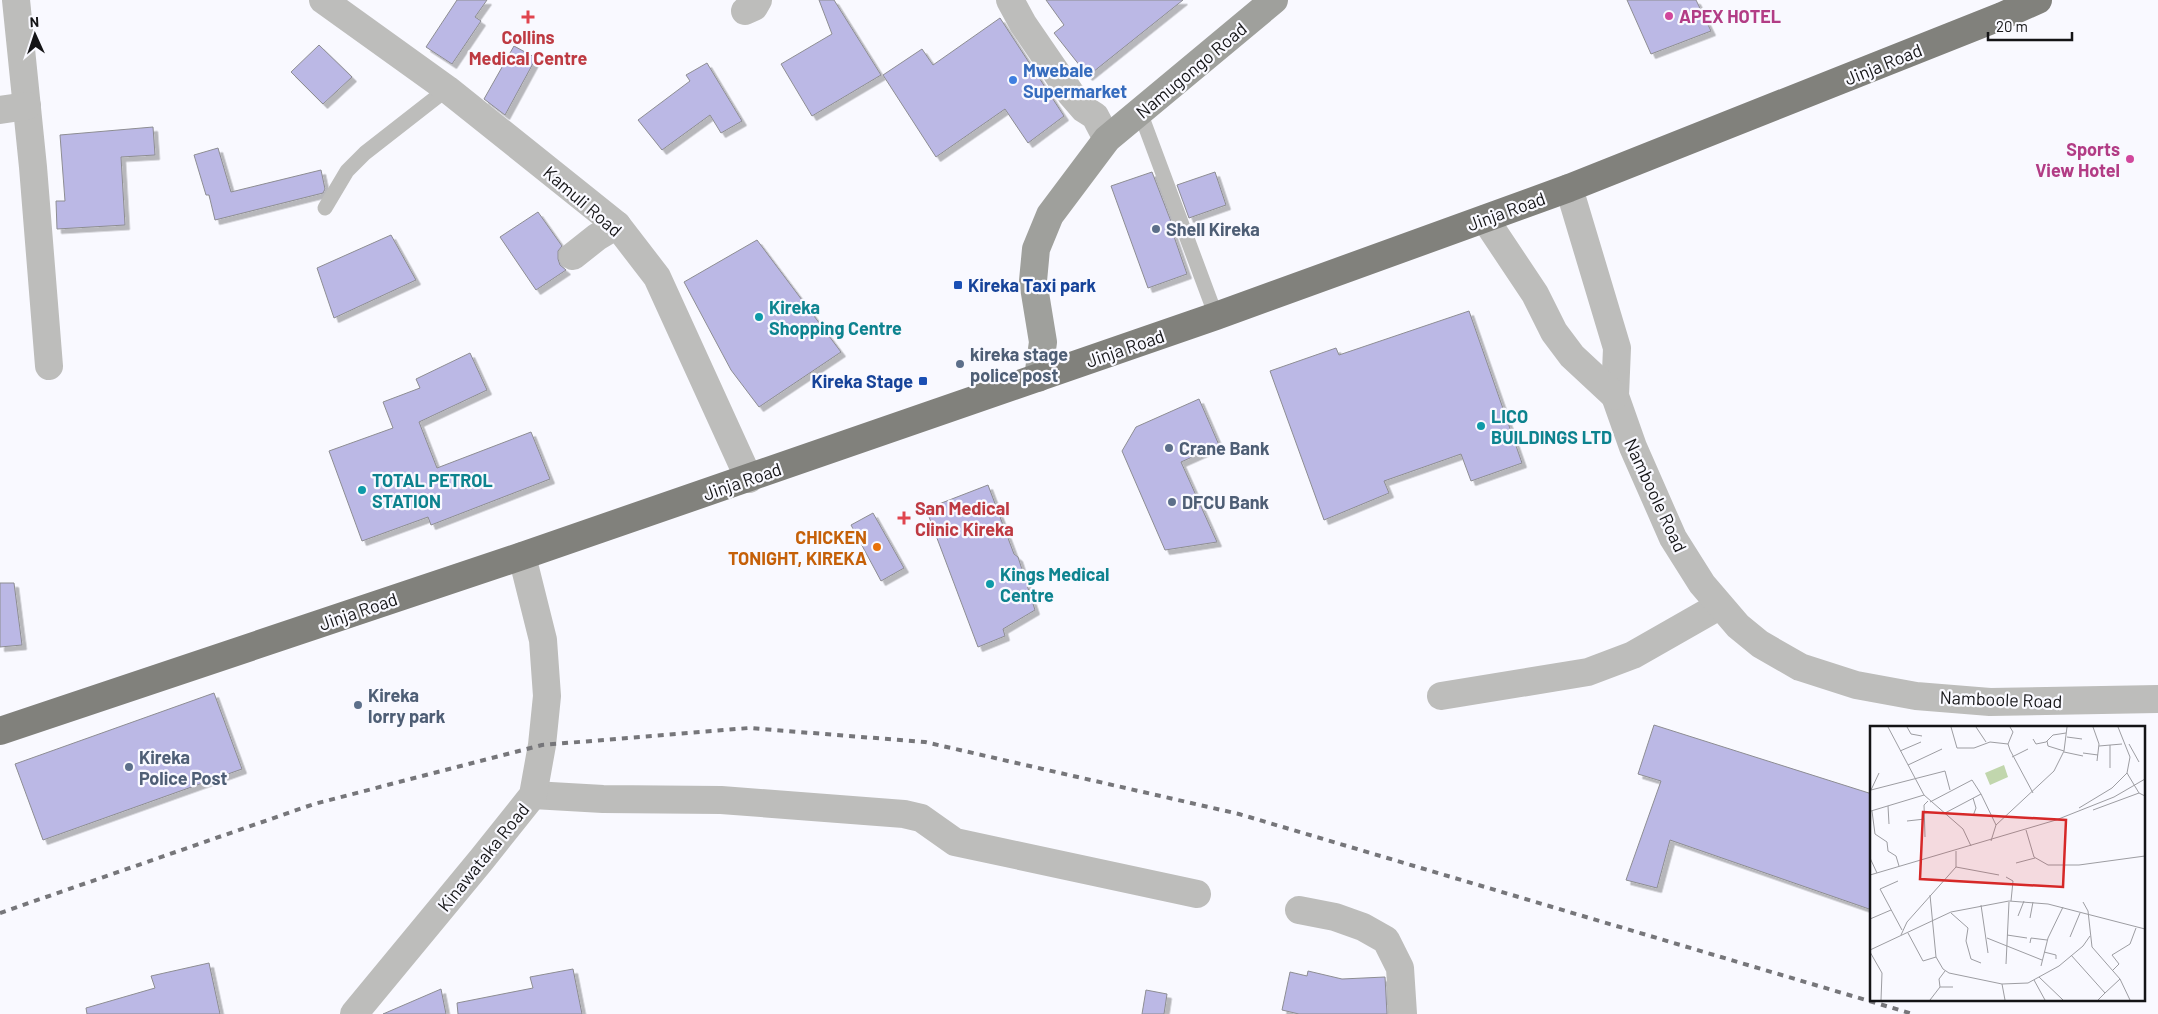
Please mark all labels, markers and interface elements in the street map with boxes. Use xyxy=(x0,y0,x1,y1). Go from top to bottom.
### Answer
place label: APEX HOTEL xyxy=(1679,5,1781,27)
north arrow xyxy=(10,10,60,60)
marker: Collins Medical Centre xyxy=(521,10,535,24)
marker: APEX HOTEL xyxy=(1663,10,1675,22)
scale bar xyxy=(1988,10,2072,42)
text: N xyxy=(29,13,39,30)
street label: Namugongo Road xyxy=(1131,17,1251,123)
text: 20 m xyxy=(1996,17,2028,35)
place label: Collins Medical Centre xyxy=(469,26,587,69)
street label: Jinja Road xyxy=(1841,39,1925,89)
place label: Mwebale Supermarket xyxy=(1023,59,1127,102)
marker: Mwebale Supermarket xyxy=(1007,74,1019,86)
place label: Sports View Hotel xyxy=(2035,138,2120,181)
marker: Sports View Hotel xyxy=(2124,153,2136,165)
street label: Kamuli Road xyxy=(539,161,627,241)
street label: Jinja Road xyxy=(1464,187,1548,235)
place label: Shell Kireka xyxy=(1166,218,1260,240)
marker: Shell Kireka xyxy=(1150,223,1162,235)
place label: Kireka Taxi park xyxy=(968,274,1097,296)
marker: Kireka Taxi park xyxy=(952,279,964,291)
place label: Kireka Shopping Centre xyxy=(769,296,902,339)
marker: Kireka Shopping Centre xyxy=(753,311,765,323)
street label: Jinja Road xyxy=(1083,324,1167,372)
place label: kireka stage police post xyxy=(970,343,1068,386)
marker: kireka stage police post xyxy=(954,358,966,370)
place label: Kireka Stage xyxy=(811,370,913,392)
marker: Kireka Stage xyxy=(917,375,929,387)
place label: LICO BUILDINGS LTD xyxy=(1491,405,1612,448)
marker: LICO BUILDINGS LTD xyxy=(1475,420,1487,432)
street label: Namboole Road xyxy=(1620,435,1692,555)
place label: Crane Bank xyxy=(1179,437,1270,459)
marker: Crane Bank xyxy=(1163,442,1175,454)
street label: Jinja Road xyxy=(700,457,784,505)
place label: TOTAL PETROL STATION xyxy=(372,469,493,512)
marker: TOTAL PETROL STATION xyxy=(356,484,368,496)
place label: DFCU Bank xyxy=(1182,491,1269,513)
marker: DFCU Bank xyxy=(1166,496,1178,508)
place label: San Medical Clinic Kireka xyxy=(915,497,1014,540)
marker: San Medical Clinic Kireka xyxy=(897,511,911,525)
place label: CHICKEN TONIGHT, KIREKA xyxy=(728,526,867,569)
marker: CHICKEN TONIGHT, KIREKA xyxy=(871,541,883,553)
place label: Kings Medical Centre xyxy=(1000,563,1109,606)
marker: Kings Medical Centre xyxy=(984,578,996,590)
street label: Jinja Road xyxy=(316,587,400,635)
place label: Kireka lorry park xyxy=(368,684,446,727)
street label: Namboole Road xyxy=(1939,686,2063,712)
marker: Kireka lorry park xyxy=(352,699,364,711)
inset map xyxy=(1870,726,2146,1002)
place label: Kireka Police Post xyxy=(139,746,227,789)
marker: Kireka Police Post xyxy=(123,761,135,773)
street label: Kinawataka Road xyxy=(432,798,534,916)

